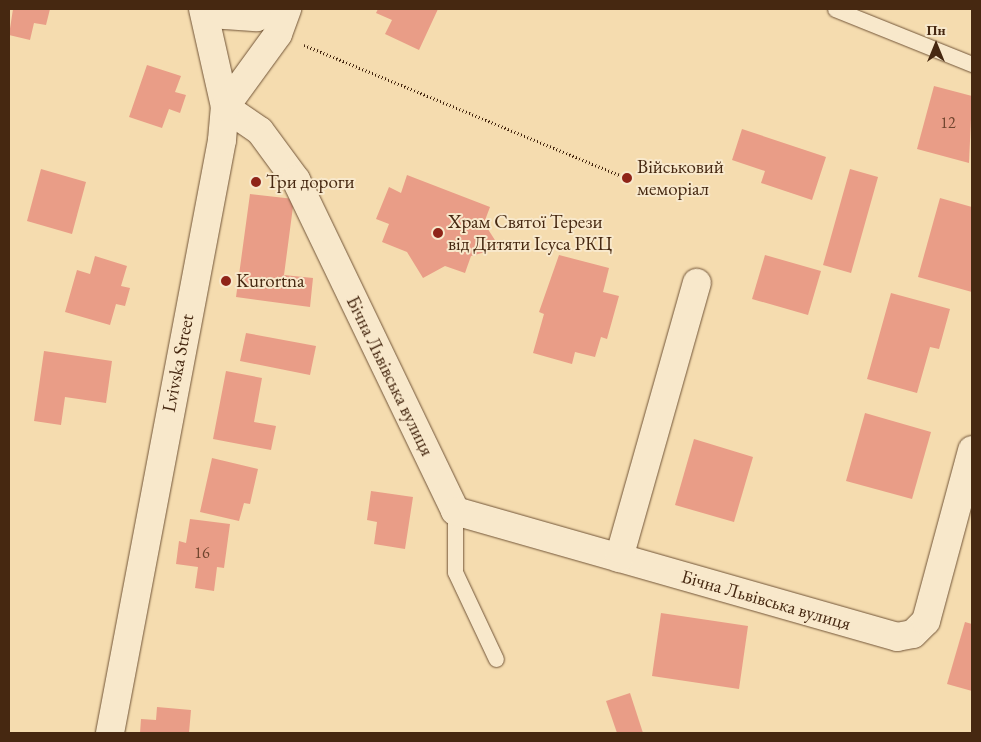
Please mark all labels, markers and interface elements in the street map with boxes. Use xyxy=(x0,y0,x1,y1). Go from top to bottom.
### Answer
north arrow xyxy=(911,20,961,70)
text: Пн xyxy=(926,21,946,39)
house number: 12 xyxy=(940,113,956,133)
place label: Військовий меморіал xyxy=(637,156,724,200)
place label: Три дороги xyxy=(266,171,355,193)
marker: Військовий меморіал xyxy=(621,172,633,184)
marker: Три дороги xyxy=(250,176,262,188)
place label: Храм Святої Терези від Дитяти Ісуса РКЦ xyxy=(448,211,612,255)
marker: Храм Святої Терези від Дитяти Ісуса РКЦ xyxy=(432,227,444,239)
place label: Kurortna xyxy=(236,270,305,292)
marker: Kurortna xyxy=(220,275,232,287)
street label: Бічна Львівська вулиця xyxy=(341,292,439,460)
street label: Lvivska Street xyxy=(157,312,199,414)
house number: 16 xyxy=(194,543,210,563)
street label: Бічна Львівська вулиця xyxy=(679,565,853,635)

